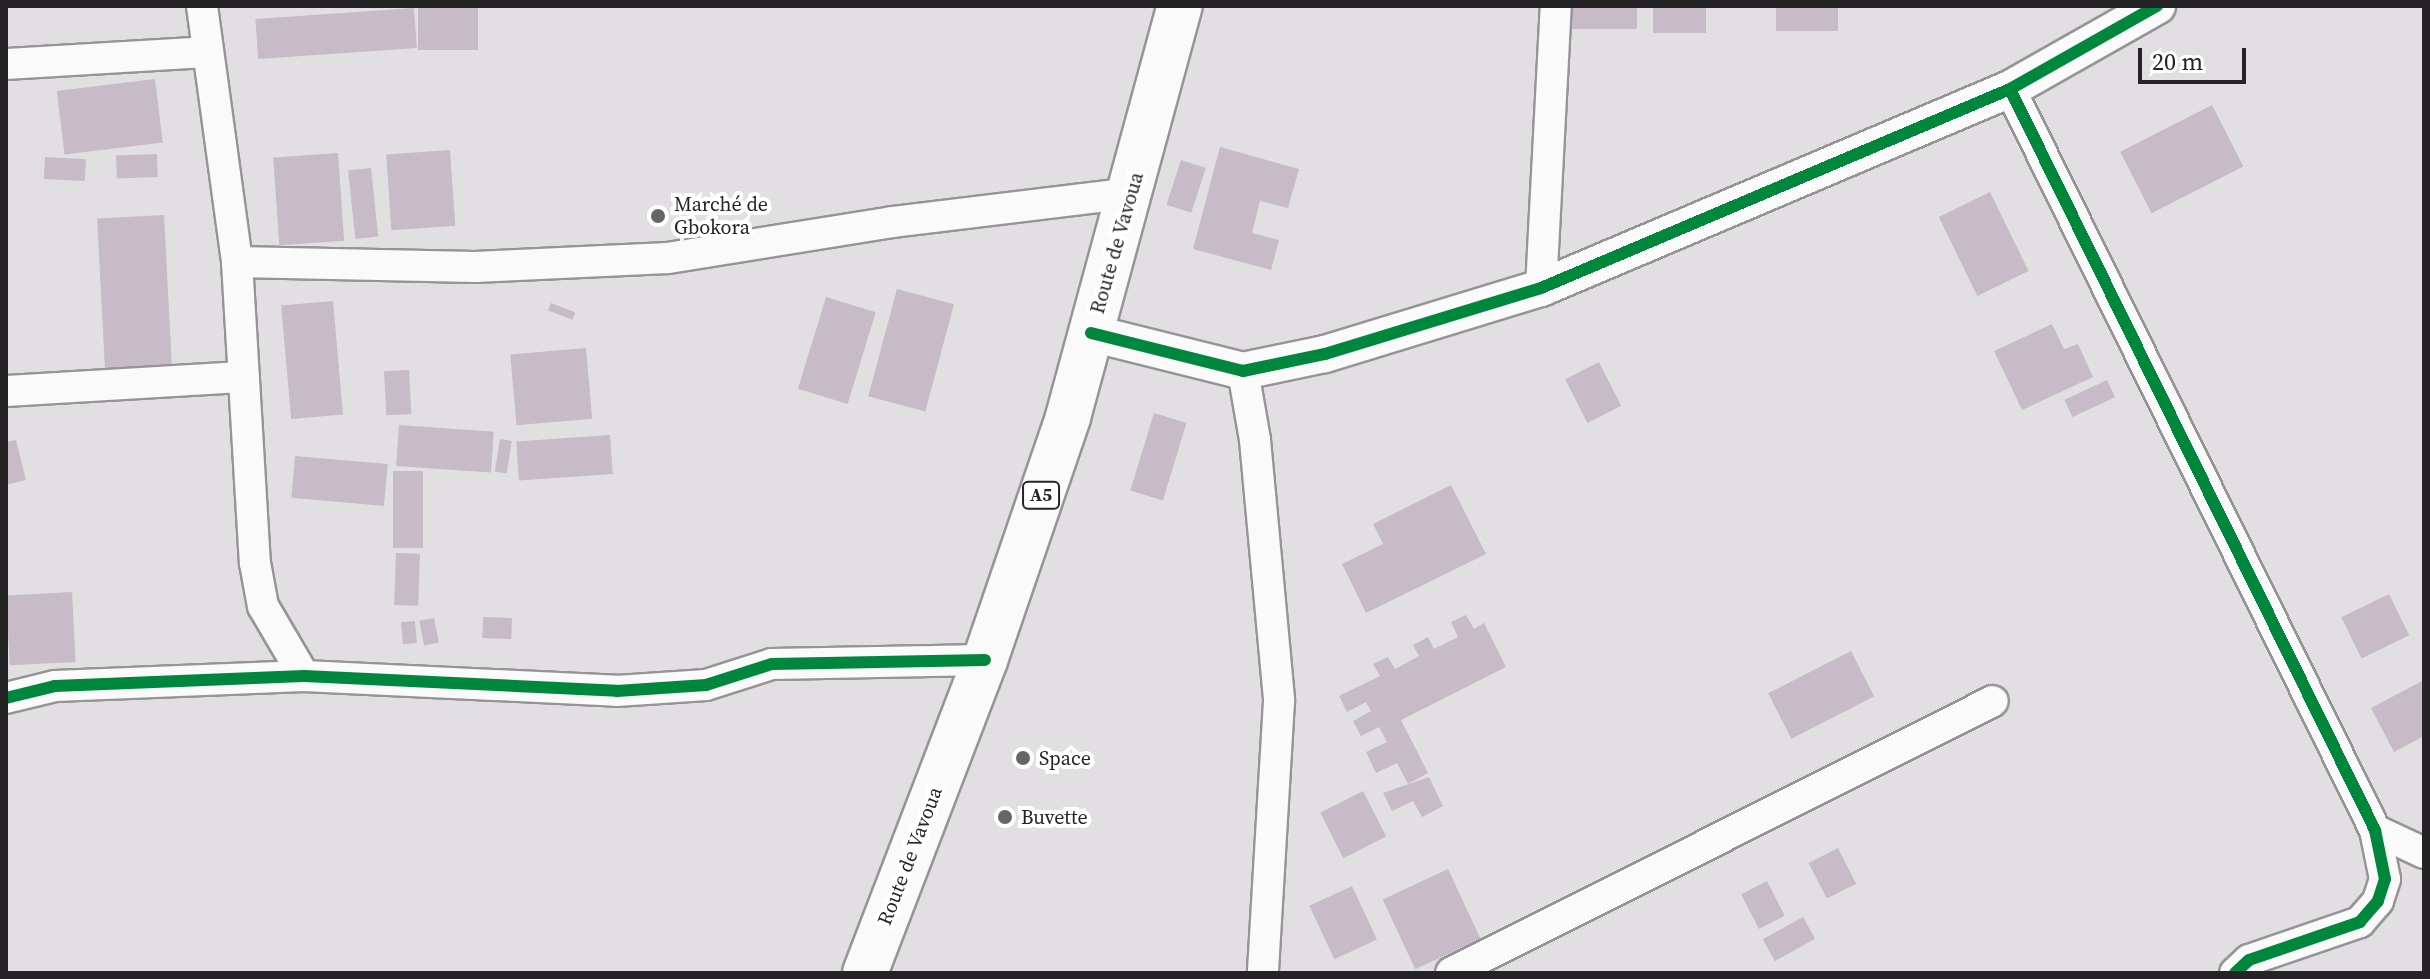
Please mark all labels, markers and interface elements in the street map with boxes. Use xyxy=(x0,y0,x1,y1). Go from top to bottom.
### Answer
scale bar xyxy=(2142,32,2250,82)
text: 20 m xyxy=(2152,45,2203,78)
street label: Route de Vavoua xyxy=(1085,169,1149,317)
place label: Marché de Gbokora xyxy=(674,192,768,239)
marker: Marché de Gbokora xyxy=(649,207,667,225)
road number: A5 xyxy=(1021,481,1061,509)
place label: Space xyxy=(1039,746,1091,770)
marker: Space xyxy=(1014,749,1032,767)
street label: Route de Vavoua xyxy=(872,783,948,929)
place label: Buvette xyxy=(1021,805,1088,829)
marker: Buvette xyxy=(996,808,1014,826)

